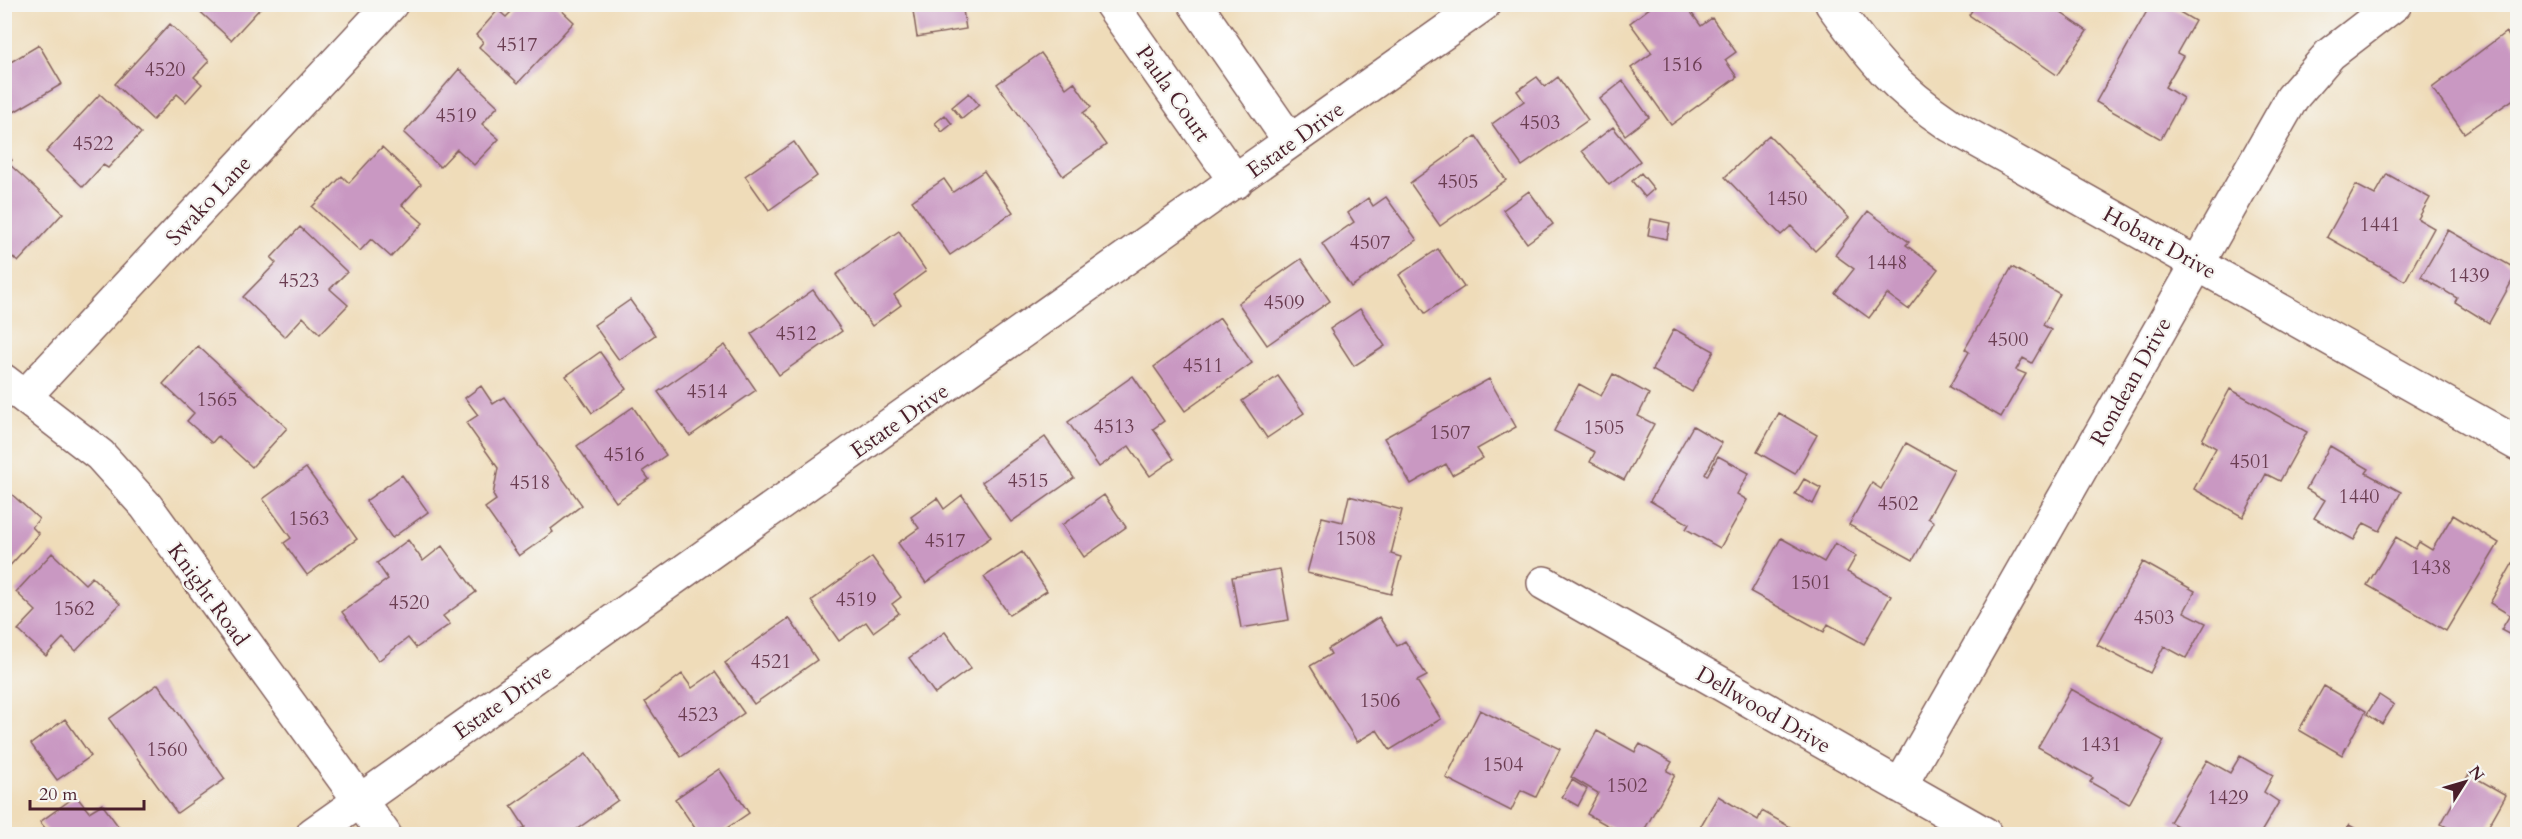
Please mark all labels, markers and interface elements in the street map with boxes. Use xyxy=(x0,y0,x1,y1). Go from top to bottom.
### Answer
house number: 4517 xyxy=(497,31,537,58)
street label: Paula Court xyxy=(1129,39,1217,148)
house number: 1516 xyxy=(1662,51,1702,78)
house number: 4520 xyxy=(145,56,185,83)
street label: Estate Drive xyxy=(1241,94,1350,185)
house number: 4519 xyxy=(436,102,476,129)
house number: 4503 xyxy=(1520,109,1560,136)
house number: 4522 xyxy=(73,130,113,157)
street label: Swako Lane xyxy=(159,149,258,252)
house number: 4505 xyxy=(1438,168,1478,195)
house number: 1450 xyxy=(1767,185,1807,212)
street label: Hobart Drive xyxy=(2097,199,2222,286)
house number: 1441 xyxy=(2360,211,2400,238)
house number: 4507 xyxy=(1350,229,1390,256)
house number: 1448 xyxy=(1867,249,1907,276)
house number: 1439 xyxy=(2449,262,2489,289)
house number: 4523 xyxy=(279,267,319,294)
house number: 4509 xyxy=(1264,289,1304,316)
street label: Rondean Drive xyxy=(2083,312,2179,451)
house number: 4512 xyxy=(776,320,816,347)
house number: 4500 xyxy=(1988,326,2028,353)
house number: 4511 xyxy=(1183,352,1223,379)
street label: Estate Drive xyxy=(845,376,955,466)
house number: 4514 xyxy=(687,378,727,405)
house number: 1565 xyxy=(197,386,237,413)
house number: 4513 xyxy=(1094,413,1134,440)
house number: 1505 xyxy=(1584,414,1624,441)
house number: 1507 xyxy=(1430,419,1470,446)
house number: 4516 xyxy=(604,441,644,468)
house number: 4501 xyxy=(2230,448,2270,475)
house number: 4515 xyxy=(1008,467,1048,494)
house number: 4518 xyxy=(510,469,550,496)
house number: 1440 xyxy=(2339,483,2379,510)
house number: 4502 xyxy=(1878,490,1918,517)
house number: 1563 xyxy=(289,505,329,532)
house number: 1508 xyxy=(1336,525,1376,552)
house number: 4517 xyxy=(925,527,965,554)
street label: Knight Road xyxy=(161,537,256,652)
house number: 1438 xyxy=(2411,554,2451,581)
house number: 1501 xyxy=(1791,569,1831,596)
house number: 4519 xyxy=(836,586,876,613)
house number: 4520 xyxy=(389,589,429,616)
house number: 1562 xyxy=(54,595,94,622)
house number: 4503 xyxy=(2134,604,2174,631)
house number: 4521 xyxy=(751,648,791,675)
street label: Estate Drive xyxy=(448,657,558,747)
street label: Dellwood Drive xyxy=(1690,659,1837,761)
house number: 1506 xyxy=(1360,687,1400,714)
house number: 4523 xyxy=(678,701,718,728)
house number: 1431 xyxy=(2081,731,2121,758)
house number: 1560 xyxy=(147,736,187,763)
house number: 1504 xyxy=(1483,751,1523,778)
north arrow xyxy=(2435,752,2495,812)
text: N xyxy=(2463,761,2489,786)
house number: 1502 xyxy=(1607,772,1647,799)
scale bar xyxy=(30,773,144,811)
text: 20 m xyxy=(39,782,78,807)
house number: 1429 xyxy=(2208,784,2248,811)

